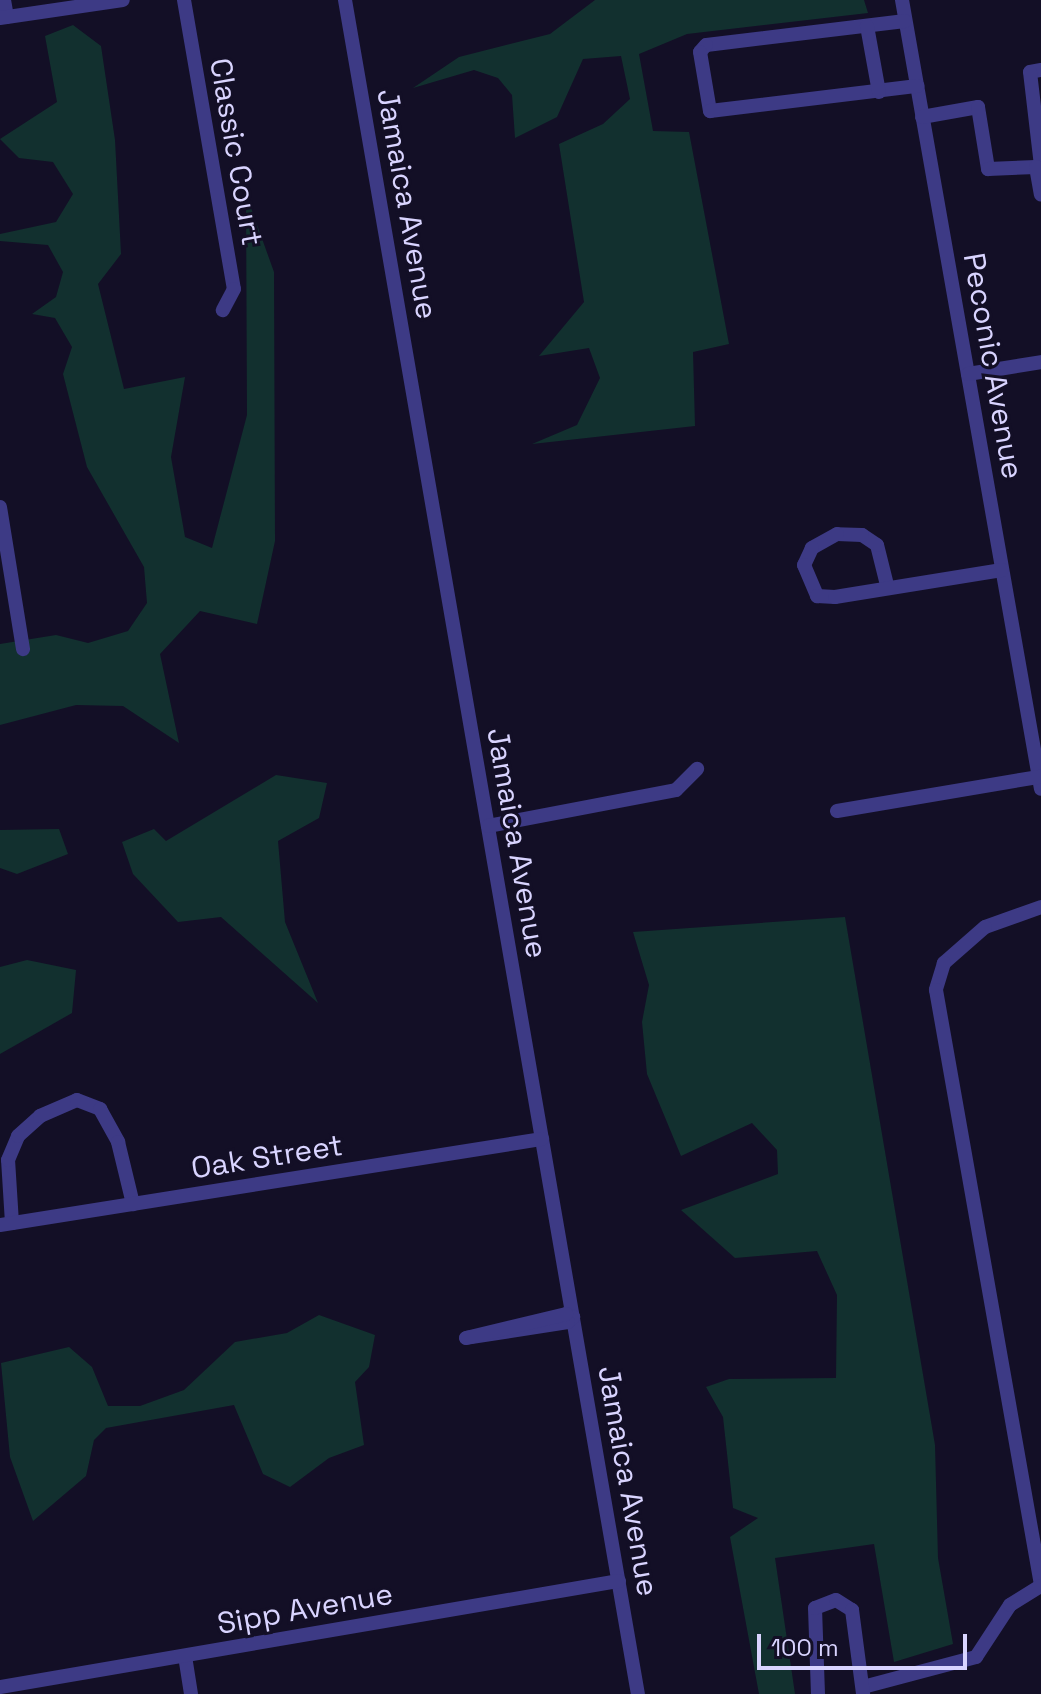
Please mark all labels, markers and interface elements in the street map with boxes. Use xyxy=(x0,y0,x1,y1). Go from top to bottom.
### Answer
street label: Classic Court xyxy=(202,55,270,249)
street label: Jamaica Avenue xyxy=(369,86,445,322)
street label: Peconic Avenue xyxy=(955,250,1031,482)
street label: Jamaica Avenue xyxy=(479,725,555,961)
street label: Oak Street xyxy=(189,1127,345,1187)
street label: Jamaica Avenue xyxy=(590,1363,666,1599)
street label: Sipp Avenue xyxy=(214,1576,396,1642)
scale bar xyxy=(761,1618,971,1668)
text: 100 m xyxy=(771,1632,839,1663)

